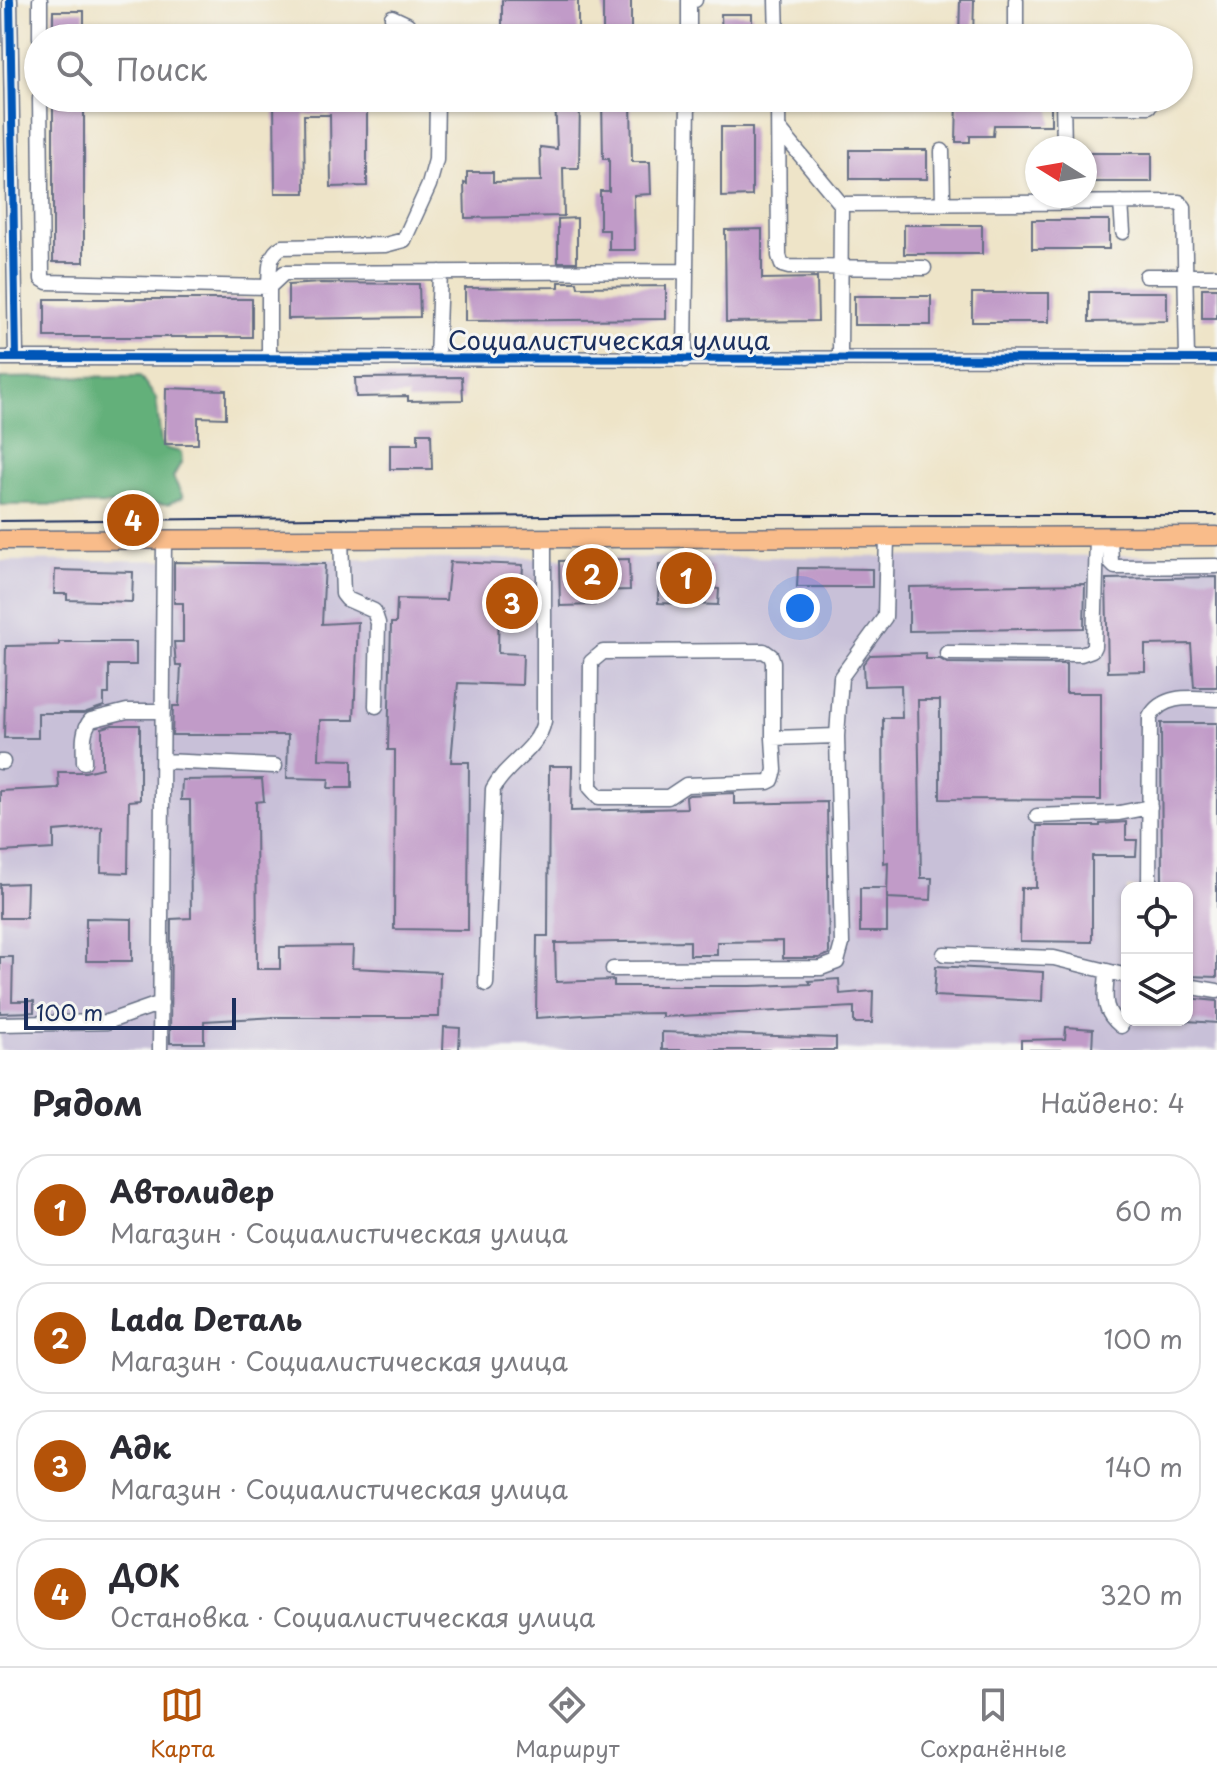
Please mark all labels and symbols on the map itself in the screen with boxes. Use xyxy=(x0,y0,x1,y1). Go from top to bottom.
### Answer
north arrow xyxy=(1025,136,1097,208)
street label: Социалистическая улица xyxy=(448,320,771,359)
pin: 4 xyxy=(107,490,159,550)
pin: 2 xyxy=(566,544,618,604)
pin: 1 xyxy=(660,548,712,608)
pin: 3 xyxy=(486,573,538,633)
your location xyxy=(780,588,820,628)
scale bar xyxy=(24,994,236,1030)

